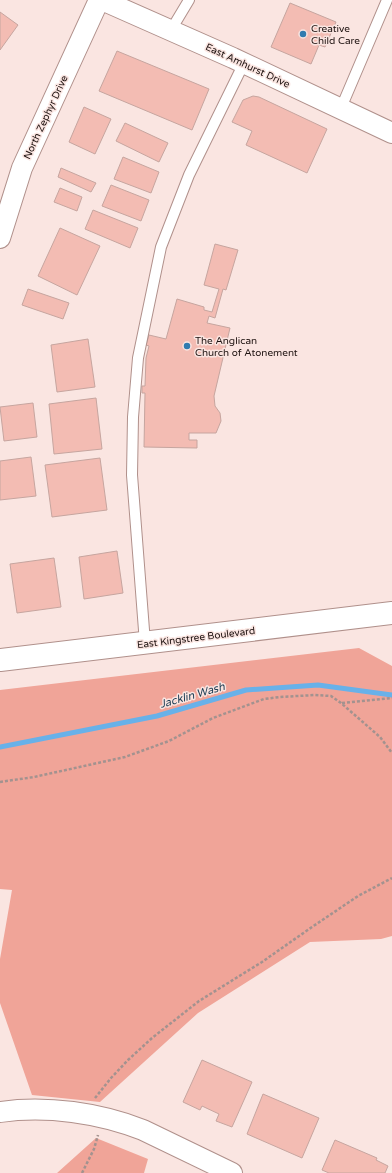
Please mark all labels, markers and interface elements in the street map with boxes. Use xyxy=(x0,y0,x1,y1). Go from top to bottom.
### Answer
place label: Creative Child Care xyxy=(311,23,360,47)
marker: Creative Child Care xyxy=(298,29,308,39)
street label: East Amhurst Drive xyxy=(204,41,292,91)
street label: North Zephyr Drive xyxy=(21,73,71,161)
place label: The Anglican Church of Atonement xyxy=(195,335,298,359)
marker: The Anglican Church of Atonement xyxy=(182,341,192,351)
street label: East Kingstree Boulevard xyxy=(136,625,256,651)
water label: Jacklin Wash xyxy=(158,680,226,711)

